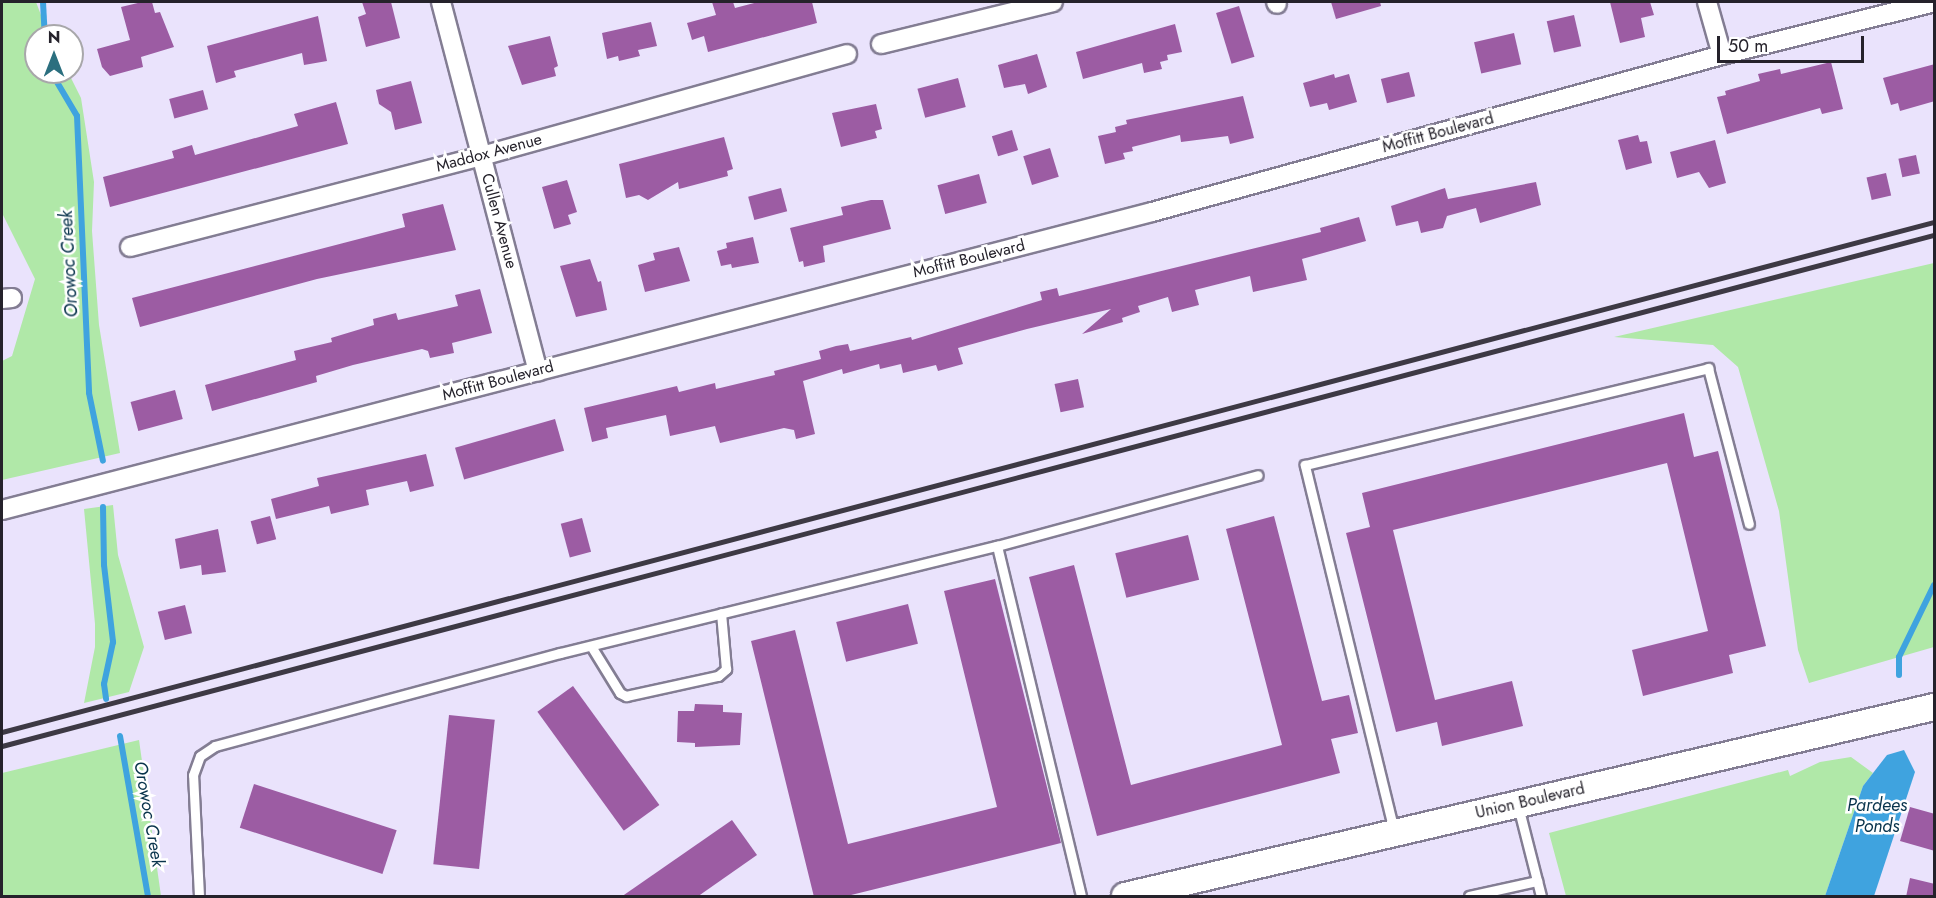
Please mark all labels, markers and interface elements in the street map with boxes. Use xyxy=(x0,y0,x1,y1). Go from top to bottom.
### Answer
north arrow xyxy=(24,24,84,84)
scale bar xyxy=(1720,24,1867,62)
text: N xyxy=(48,26,60,49)
text: 50 m xyxy=(1728,33,1768,59)
street label: Moffitt Boulevard xyxy=(1380,109,1496,157)
street label: Maddox Avenue xyxy=(434,130,544,176)
street label: Cullen Avenue xyxy=(477,171,521,271)
water label: Orowoc Creek xyxy=(55,210,83,318)
street label: Moffitt Boulevard xyxy=(911,236,1027,282)
street label: Moffitt Boulevard xyxy=(440,357,556,405)
water label: Orowoc Creek xyxy=(129,759,169,869)
street label: Union Boulevard xyxy=(1473,779,1587,823)
water label: Pardees Ponds xyxy=(1847,795,1907,838)

